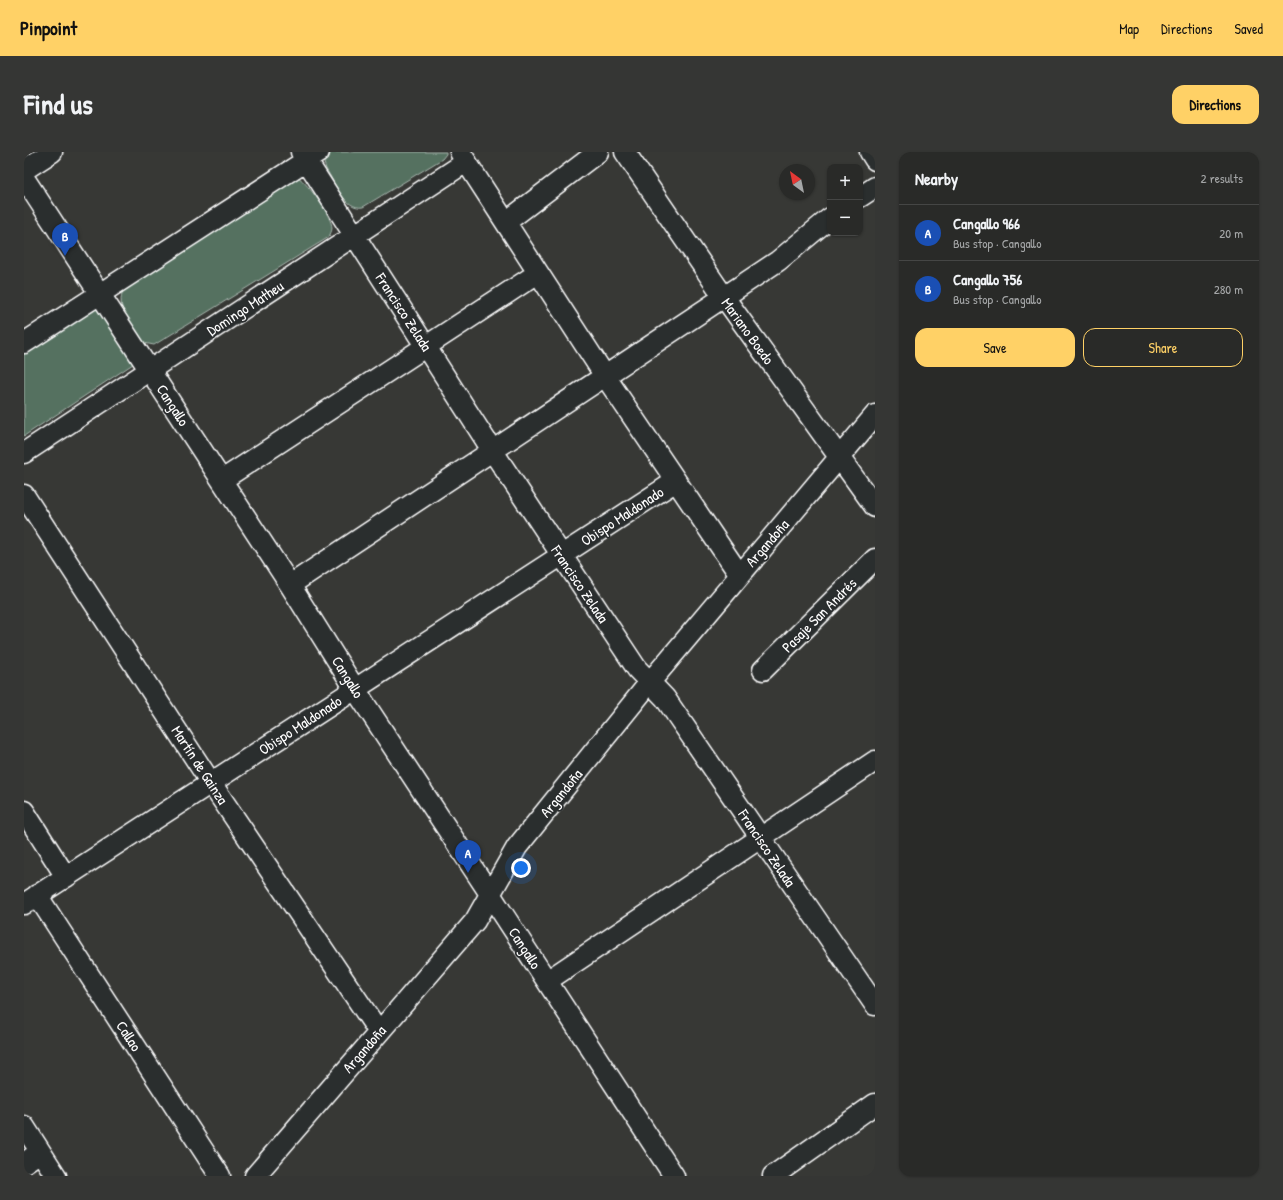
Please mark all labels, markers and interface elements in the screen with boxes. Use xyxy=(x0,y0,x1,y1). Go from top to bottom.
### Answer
text: Pinpoint xyxy=(20,15,77,41)
text: Map xyxy=(1119,19,1139,38)
text: Directions xyxy=(1161,19,1212,38)
text: Saved xyxy=(1234,19,1263,38)
text: Find us xyxy=(24,85,93,123)
button: Directions xyxy=(1172,85,1259,124)
north arrow xyxy=(779,164,815,200)
map controls xyxy=(827,164,863,236)
button: + xyxy=(827,164,863,200)
text: Nearby xyxy=(915,167,958,190)
text: 2 results xyxy=(1201,169,1243,187)
button: − xyxy=(827,200,863,236)
text: Cangallo 966 xyxy=(953,213,1020,234)
pin: B xyxy=(52,223,78,256)
text: A xyxy=(925,224,931,242)
text: 20 m xyxy=(1219,224,1243,242)
text: Bus stop · Cangallo xyxy=(953,234,1041,252)
street label: Francisco Zelada xyxy=(370,268,437,355)
text: Cangallo 756 xyxy=(953,269,1022,290)
street label: Domingo Matheu xyxy=(202,275,288,341)
text: B xyxy=(925,280,931,298)
text: 280 m xyxy=(1214,280,1243,298)
text: Bus stop · Cangallo xyxy=(953,290,1041,308)
street label: Mariano Boedo xyxy=(717,293,779,369)
button: Save xyxy=(915,328,1075,367)
button: Share xyxy=(1083,328,1243,367)
street label: Cangallo xyxy=(152,380,194,430)
street label: Obispo Maldonado xyxy=(577,481,667,551)
street label: Argandoña xyxy=(740,515,794,571)
street label: Francisco Zelada xyxy=(546,540,614,627)
street label: Pasaje San Andrés xyxy=(777,573,861,657)
street label: Cangallo xyxy=(327,652,369,702)
street label: Obispo Maldonado xyxy=(255,690,345,760)
street label: Martín de Gainza xyxy=(167,721,233,809)
street label: Argandoña xyxy=(535,764,587,822)
street label: Francisco Zelada xyxy=(733,804,801,891)
pin: A xyxy=(455,840,481,873)
your location xyxy=(511,858,531,878)
street label: Cangallo xyxy=(504,923,546,973)
street label: Callao xyxy=(111,1017,147,1055)
street label: Argandoña xyxy=(337,1021,391,1077)

